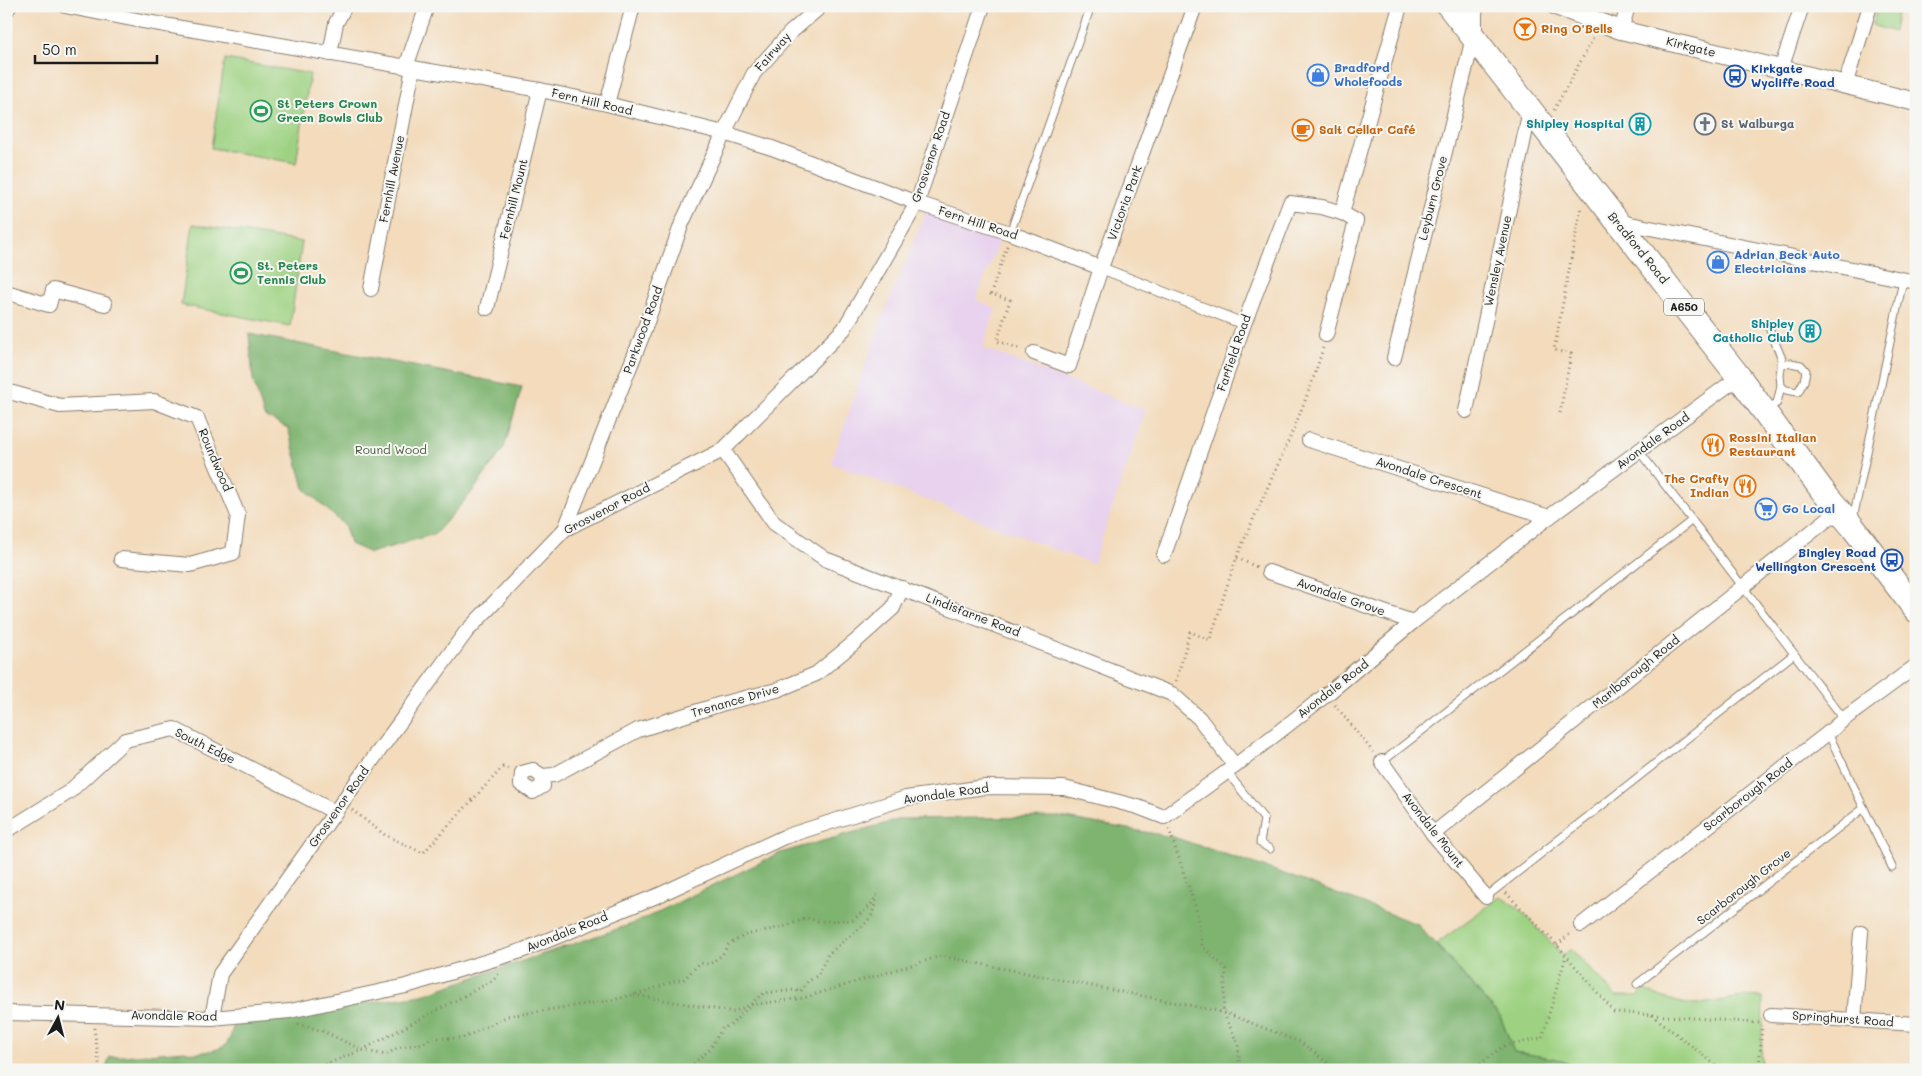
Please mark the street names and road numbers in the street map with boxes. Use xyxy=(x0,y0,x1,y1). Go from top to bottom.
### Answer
street label: Fairway xyxy=(751,28,794,74)
street label: Kirkgate xyxy=(1665,32,1718,60)
street label: Fern Hill Road xyxy=(550,84,635,118)
street label: Grosvenor Road xyxy=(907,109,953,204)
street label: Fernhill Avenue xyxy=(375,134,407,224)
street label: Leyburn Grove xyxy=(1414,154,1450,242)
street label: Fernhill Mount xyxy=(495,157,531,241)
street label: Victoria Park xyxy=(1103,163,1145,243)
street label: Fern Hill Road xyxy=(937,202,1020,243)
street label: Bradford Road xyxy=(1605,208,1673,287)
street label: Wensley Avenue xyxy=(1480,214,1514,308)
street label: Parkwood Road xyxy=(619,283,665,376)
road number: A650 xyxy=(1664,298,1704,316)
street label: Farfield Road xyxy=(1212,312,1254,393)
street label: Avondale Road xyxy=(1613,408,1692,472)
street label: Roundwood xyxy=(196,426,236,494)
street label: Avondale Crescent xyxy=(1374,452,1484,502)
street label: Grosvenor Road xyxy=(561,479,653,538)
street label: Avondale Grove xyxy=(1295,573,1388,619)
street label: Lindisfarne Road xyxy=(924,589,1023,640)
street label: Marlborough Road xyxy=(1588,631,1683,711)
street label: Avondale Road xyxy=(1293,655,1372,721)
street label: Trenance Drive xyxy=(689,680,781,720)
street label: South Edge xyxy=(173,724,238,767)
street label: Scarborough Road xyxy=(1699,754,1796,834)
street label: Grosvenor Road xyxy=(304,763,372,850)
street label: Avondale Road xyxy=(902,779,990,807)
street label: Avondale Mount xyxy=(1399,788,1468,870)
street label: Scarborough Grove xyxy=(1693,844,1794,928)
street label: Avondale Road xyxy=(524,907,610,955)
street label: Avondale Road xyxy=(131,1006,218,1024)
street label: Springhurst Road xyxy=(1792,1006,1895,1030)

